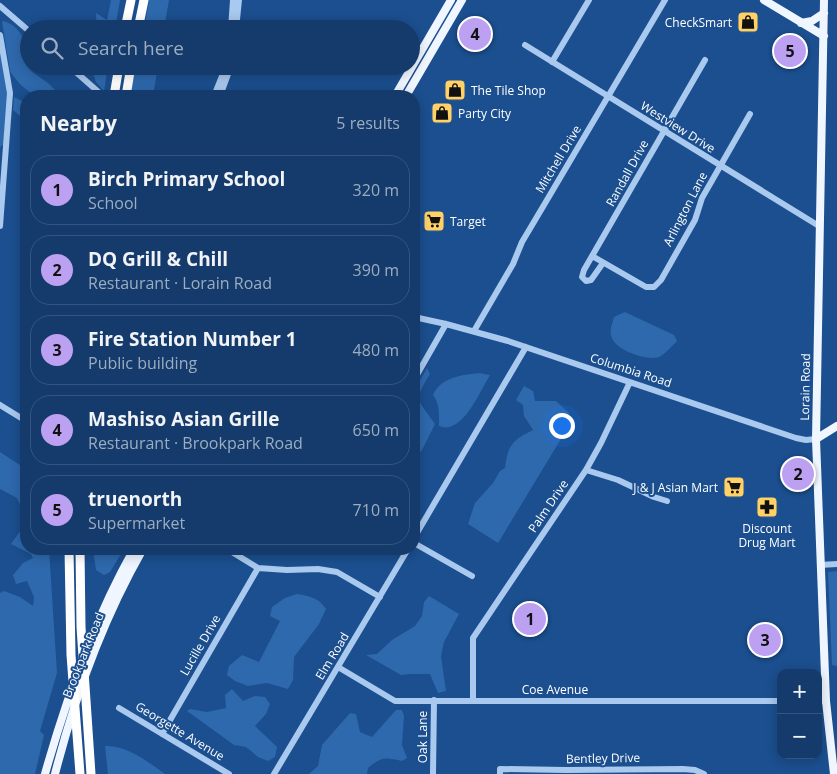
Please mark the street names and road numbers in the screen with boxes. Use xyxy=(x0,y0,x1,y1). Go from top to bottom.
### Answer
street label: Westview Drive xyxy=(637,97,719,157)
street label: Mitchell Drive xyxy=(531,122,585,196)
street label: Randall Drive xyxy=(602,136,652,209)
street label: Arlington Lane xyxy=(659,169,711,249)
street label: Columbia Road xyxy=(588,349,674,391)
street label: Lorain Road xyxy=(796,353,814,421)
street label: Palm Drive xyxy=(524,476,572,536)
street label: Brookpark Road xyxy=(58,610,108,700)
street label: Lucille Drive xyxy=(176,611,224,679)
street label: Elm Road xyxy=(311,629,353,683)
street label: Coe Avenue xyxy=(522,681,588,698)
street label: Georgette Avenue xyxy=(132,698,228,764)
street label: Oak Lane xyxy=(414,711,431,763)
street label: Bentley Drive xyxy=(566,749,641,767)

